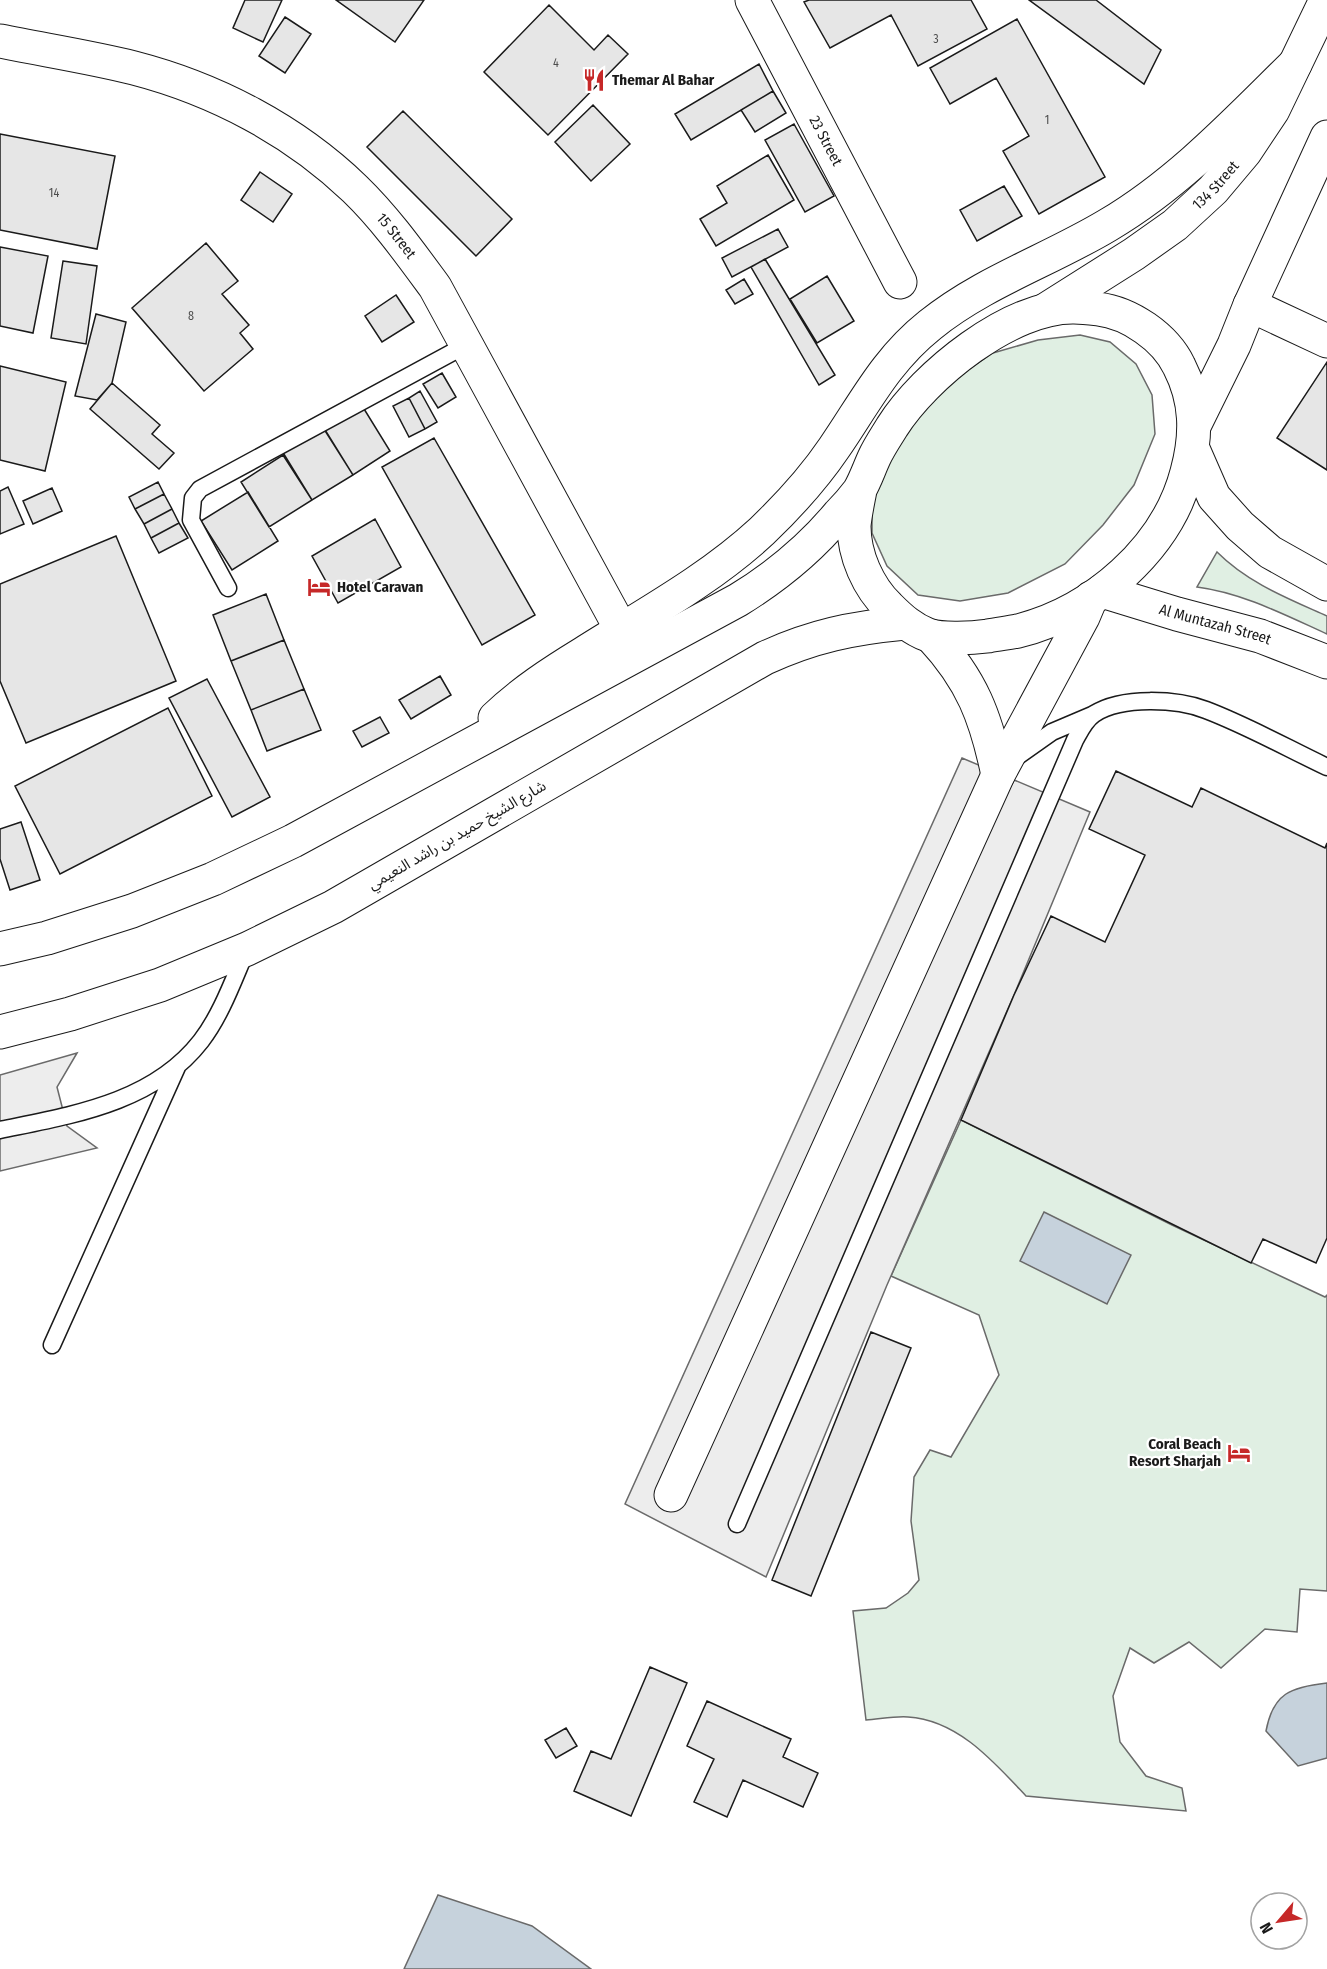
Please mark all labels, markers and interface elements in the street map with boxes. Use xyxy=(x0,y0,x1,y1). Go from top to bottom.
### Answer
house number: 3 xyxy=(933,32,939,46)
house number: 4 xyxy=(553,56,559,70)
restaurant icon: Themar Al Bahar xyxy=(581,67,607,93)
place label: Themar Al Bahar xyxy=(612,71,715,89)
street label: 23 Street xyxy=(805,113,846,169)
house number: 1 xyxy=(1045,113,1049,127)
street label: 134 Street xyxy=(1189,157,1243,214)
house number: 14 xyxy=(49,186,59,200)
street label: 15 Street xyxy=(373,209,420,262)
house number: 8 xyxy=(188,309,194,323)
hotel icon: Hotel Caravan xyxy=(306,574,332,600)
place label: Hotel Caravan xyxy=(337,578,424,596)
street label: Al Muntazah Street xyxy=(1157,600,1274,649)
street label: شارع الشيخ حميد بن راشد النعيمي xyxy=(365,776,551,896)
place label: Coral Beach Resort Sharjah xyxy=(1129,1435,1221,1470)
hotel icon: Coral Beach Resort Sharjah xyxy=(1226,1440,1252,1466)
north arrow xyxy=(1249,1891,1309,1951)
text: N xyxy=(1256,1919,1277,1937)

